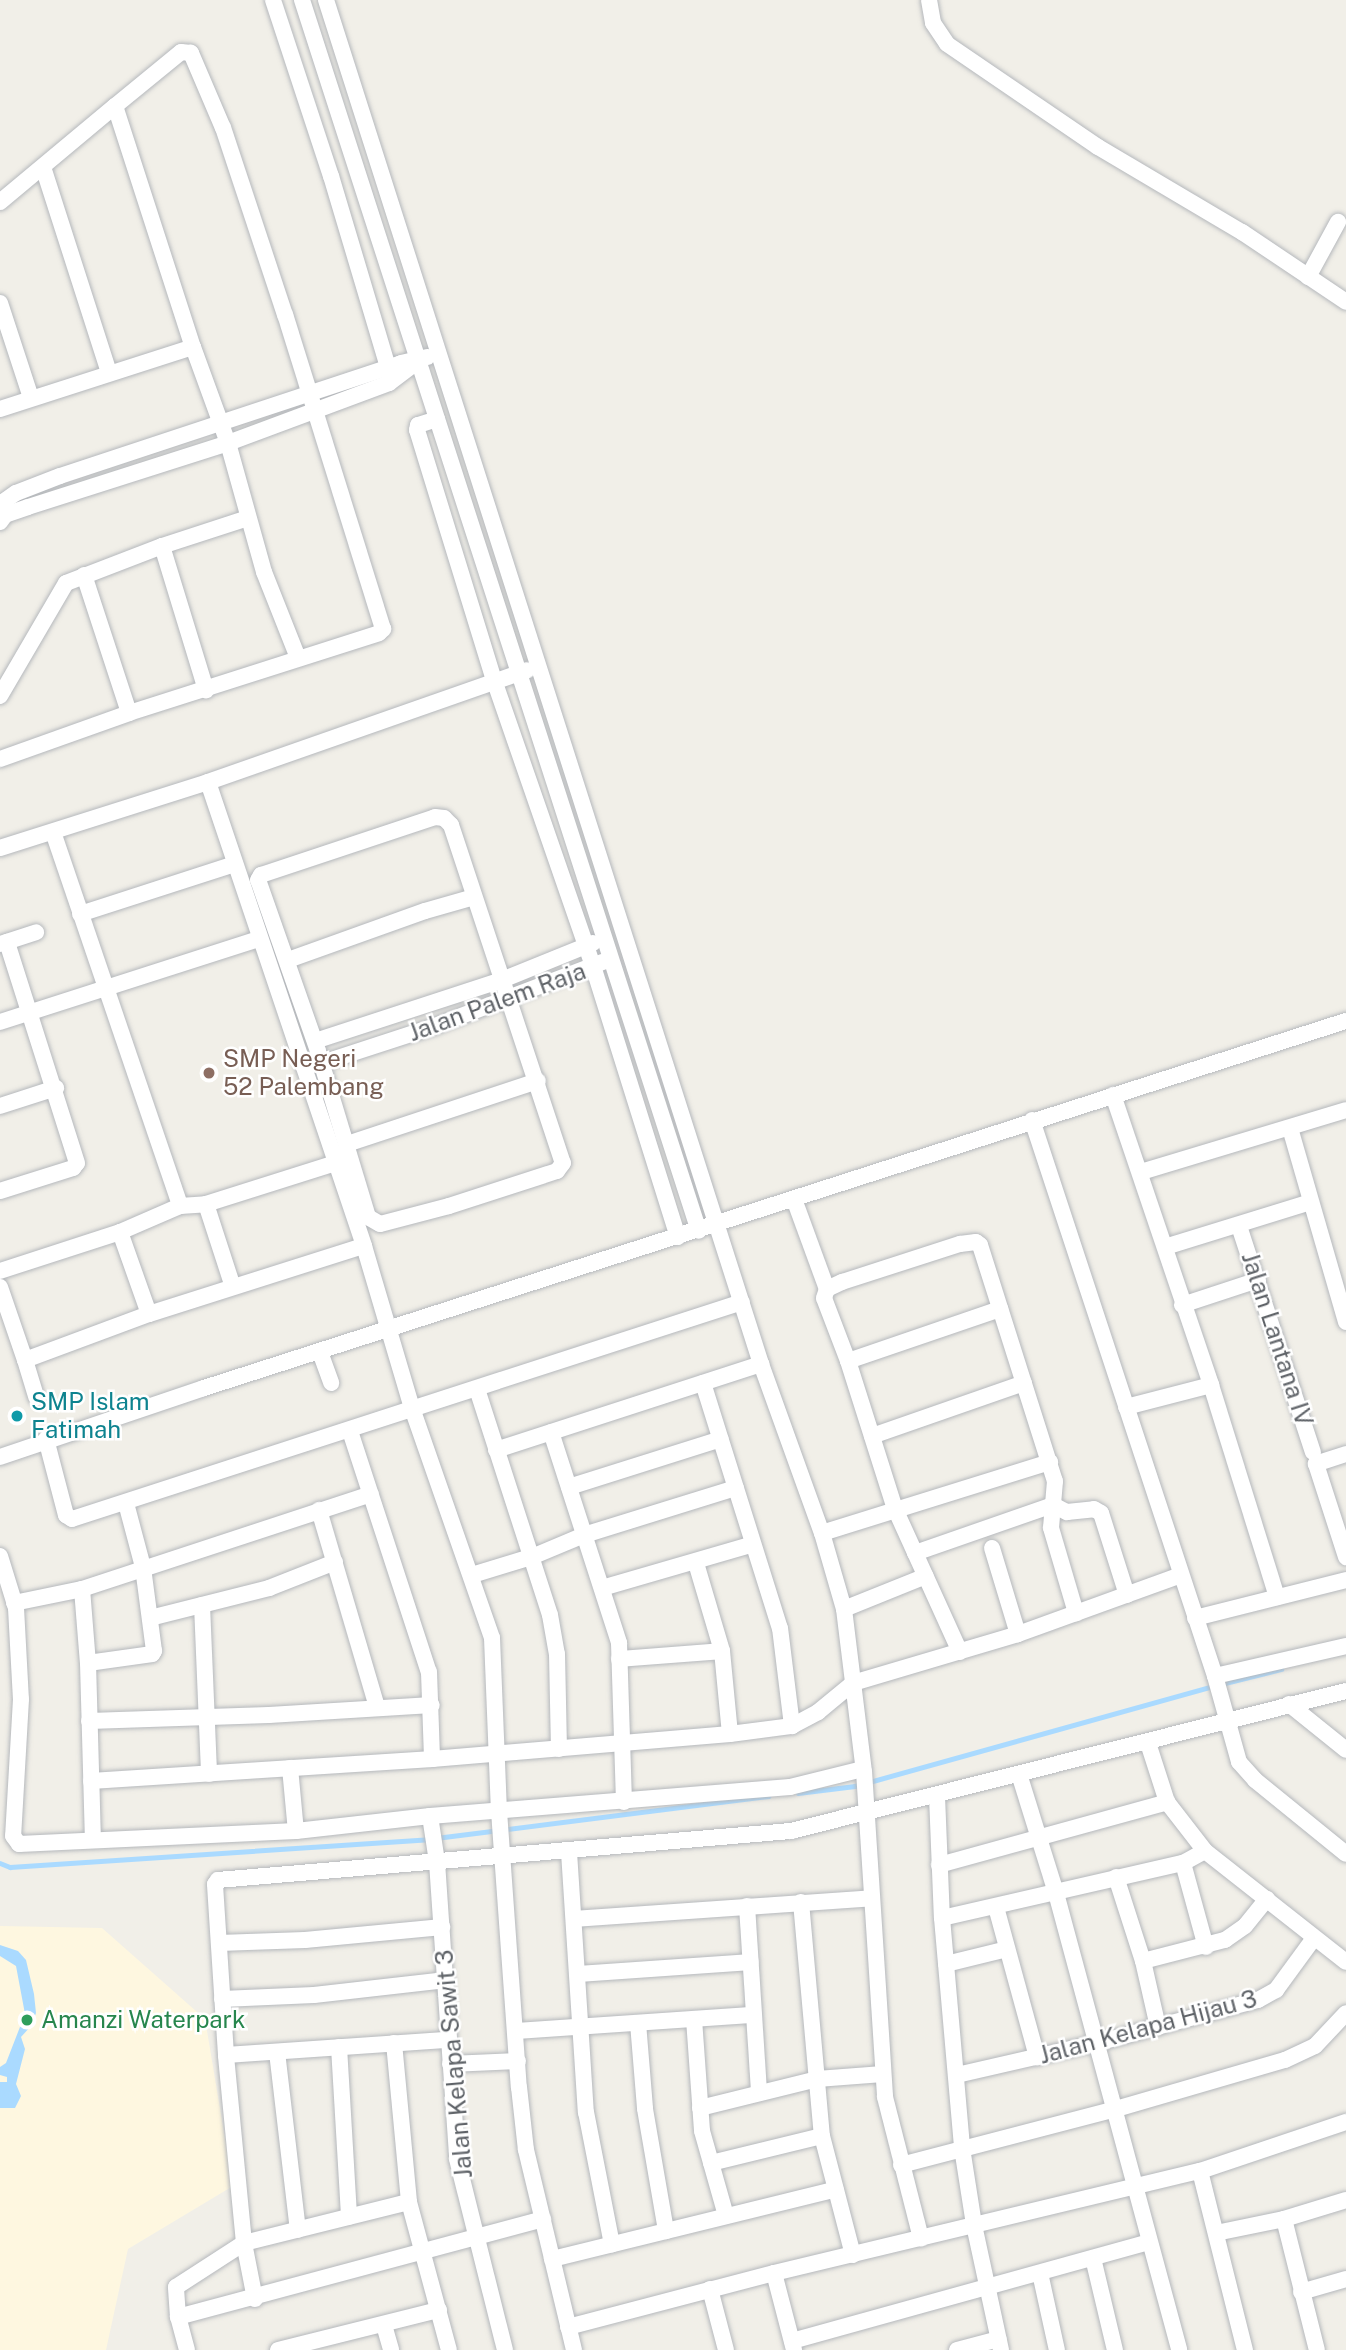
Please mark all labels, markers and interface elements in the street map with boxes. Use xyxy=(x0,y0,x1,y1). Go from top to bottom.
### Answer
street label: Jalan Palem Raja xyxy=(404,957,590,1047)
place label: SMP Negeri 52 Palembang xyxy=(223,1045,384,1101)
marker: SMP Negeri 52 Palembang xyxy=(201,1065,217,1081)
street label: Jalan Lantana IV xyxy=(1235,1248,1319,1430)
place label: SMP Islam Fatimah xyxy=(31,1388,149,1444)
marker: SMP Islam Fatimah xyxy=(9,1408,25,1424)
street label: Jalan Kelapa Sawit 3 xyxy=(430,1948,478,2180)
street label: Jalan Kelapa Hijau 3 xyxy=(1036,1984,1260,2070)
place label: Amanzi Waterpark xyxy=(41,2006,246,2034)
marker: Amanzi Waterpark xyxy=(19,2012,35,2028)

